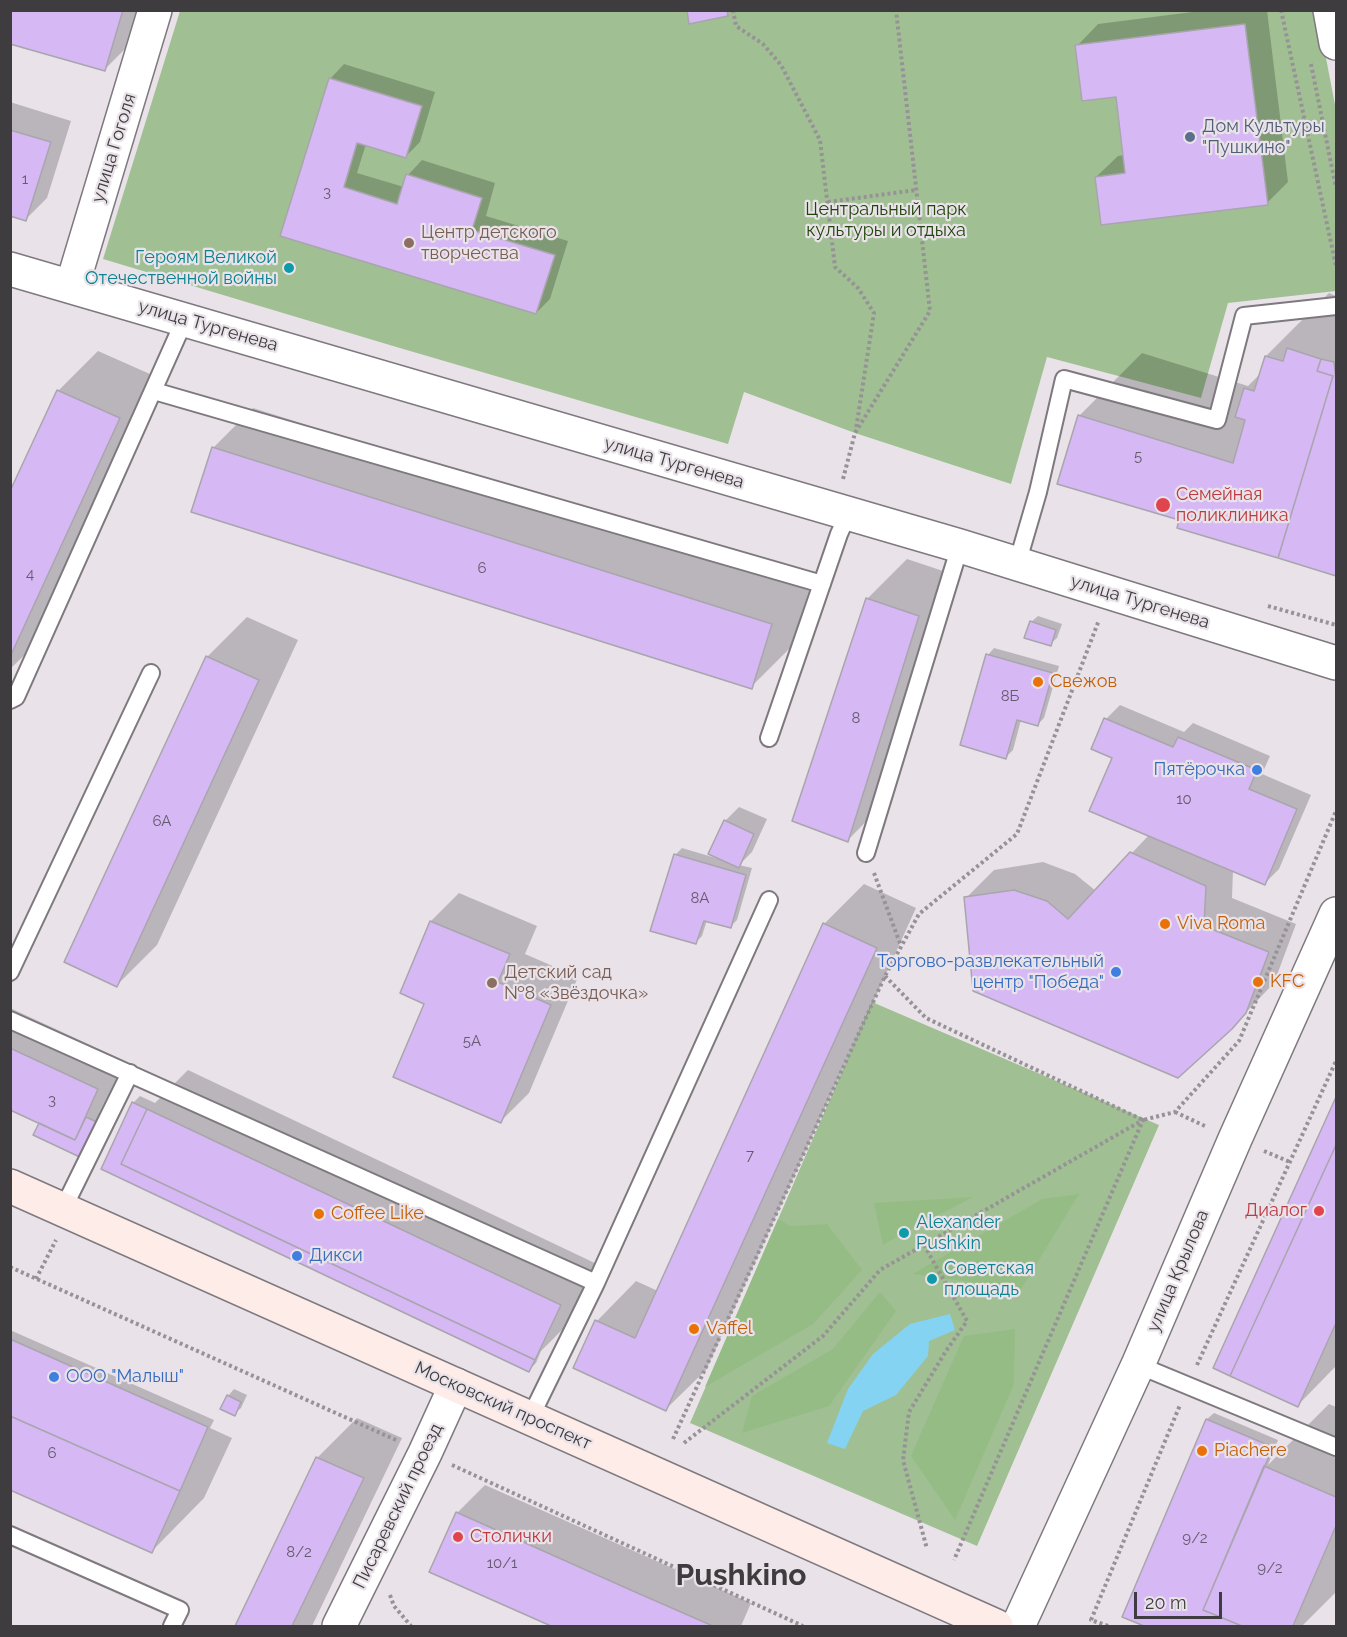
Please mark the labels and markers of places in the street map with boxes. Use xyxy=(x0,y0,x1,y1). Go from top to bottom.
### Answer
place label: Дом Культуры "Пушкино" xyxy=(1202,116,1325,158)
marker: Дом Культуры "Пушкино" xyxy=(1183,130,1197,144)
place label: Центр детского творчества xyxy=(421,222,557,264)
marker: Центр детского творчества xyxy=(402,236,416,250)
place label: Героям Великой Отечественной войны xyxy=(85,247,277,290)
marker: Героям Великой Отечественной войны xyxy=(282,261,296,275)
place label: Семейная поликлиника xyxy=(1176,484,1288,526)
marker: Семейная поликлиника xyxy=(1154,496,1172,514)
place label: Свежов xyxy=(1050,671,1117,693)
marker: Свежов xyxy=(1031,675,1045,689)
place label: Пятёрочка xyxy=(1153,759,1245,781)
marker: Пятёрочка xyxy=(1250,763,1264,777)
place label: Viva Roma xyxy=(1177,913,1265,935)
marker: Viva Roma xyxy=(1158,917,1172,931)
place label: Торгово-развлекательный центр "Победа" xyxy=(877,951,1104,994)
place label: Детский сад №8 «Звёздочка» xyxy=(504,962,648,1004)
marker: Торгово-развлекательный центр "Победа" xyxy=(1109,965,1123,979)
place label: KFC xyxy=(1270,971,1304,993)
marker: KFC xyxy=(1251,975,1265,989)
marker: Детский сад №8 «Звёздочка» xyxy=(485,976,499,990)
place label: Диалог xyxy=(1245,1200,1307,1222)
place label: Coffee Like xyxy=(331,1203,424,1225)
marker: Диалог xyxy=(1312,1204,1326,1218)
marker: Coffee Like xyxy=(312,1207,326,1221)
place label: Alexander Pushkin xyxy=(916,1212,1001,1254)
marker: Alexander Pushkin xyxy=(897,1226,911,1240)
place label: Дикси xyxy=(309,1245,363,1267)
marker: Дикси xyxy=(290,1249,304,1263)
place label: Советская площадь xyxy=(944,1258,1034,1300)
marker: Советская площадь xyxy=(925,1272,939,1286)
place label: Vaffel xyxy=(706,1318,753,1340)
marker: Vaffel xyxy=(687,1322,701,1336)
place label: ООО "Малыш" xyxy=(66,1366,184,1388)
marker: ООО "Малыш" xyxy=(47,1370,61,1384)
place label: Piachere xyxy=(1214,1440,1286,1462)
marker: Piachere xyxy=(1195,1444,1209,1458)
place label: Столички xyxy=(470,1526,552,1548)
marker: Столички xyxy=(451,1530,465,1544)

